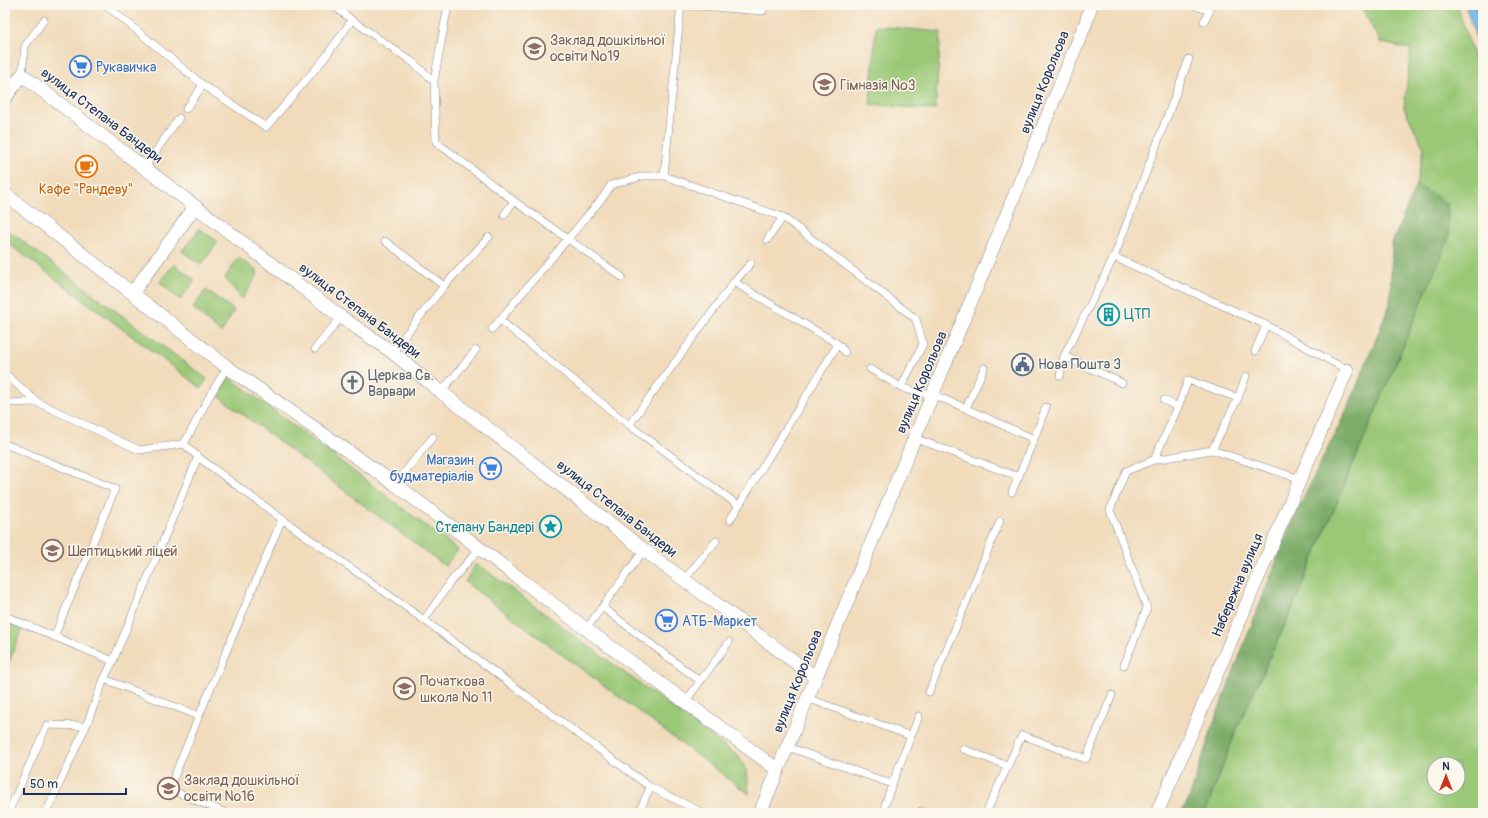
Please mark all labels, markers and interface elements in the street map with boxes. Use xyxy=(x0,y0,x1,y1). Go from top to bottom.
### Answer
street label: вулиця Корольова xyxy=(1016,28,1073,136)
place label: Заклад дошкільної освіти №19 xyxy=(550,32,666,65)
school or university icon: Заклад дошкільної освіти №19 xyxy=(522,35,548,61)
supermarket icon: Рукавичка xyxy=(68,54,94,80)
place label: Рукавичка xyxy=(96,59,157,76)
street label: вулиця Степана Бандери xyxy=(38,64,166,167)
school or university icon: Гімназія №3 xyxy=(811,72,837,98)
place label: Гімназія №3 xyxy=(840,77,916,94)
cafe icon: Кафе "Рандеву" xyxy=(73,154,99,180)
place label: Кафе "Рандеву" xyxy=(39,181,133,198)
street label: вулиця Степана Бандери xyxy=(296,259,424,362)
building icon: ЦТП xyxy=(1096,301,1122,327)
place label: ЦТП xyxy=(1124,306,1150,323)
street label: вулиця Корольова xyxy=(892,329,951,436)
public building icon: Нова Пошта 3 xyxy=(1010,351,1036,377)
place label: Нова Пошта 3 xyxy=(1038,356,1121,373)
place label: Церква Св. Варвари xyxy=(368,367,434,400)
church icon: Церква Св. Варвари xyxy=(340,370,366,396)
place label: Магазин будматеріалів xyxy=(390,452,474,485)
supermarket icon: Магазин будматеріалів xyxy=(477,455,503,481)
street label: вулиця Степана Бандери xyxy=(553,456,680,561)
place icon: Степану Бандері xyxy=(537,514,563,540)
place label: Степану Бандері xyxy=(436,519,534,536)
street label: Набережна вулиця xyxy=(1208,531,1267,639)
school or university icon: Шептицький ліцей xyxy=(40,538,66,564)
place label: Шептицький ліцей xyxy=(68,543,177,560)
supermarket icon: АТБ-Маркет xyxy=(653,608,679,634)
place label: АТБ-Маркет xyxy=(682,613,758,630)
street label: вулиця Корольова xyxy=(769,627,826,735)
place label: Початкова школа № 11 xyxy=(420,673,493,706)
school or university icon: Початкова школа № 11 xyxy=(392,676,418,702)
north arrow xyxy=(1426,756,1466,796)
text: N xyxy=(1442,760,1450,773)
scale bar xyxy=(24,770,126,796)
place label: Заклад дошкільної освіти №16 xyxy=(184,772,300,805)
school or university icon: Заклад дошкільної освіти №16 xyxy=(156,775,182,801)
text: 50 m xyxy=(30,777,58,792)

